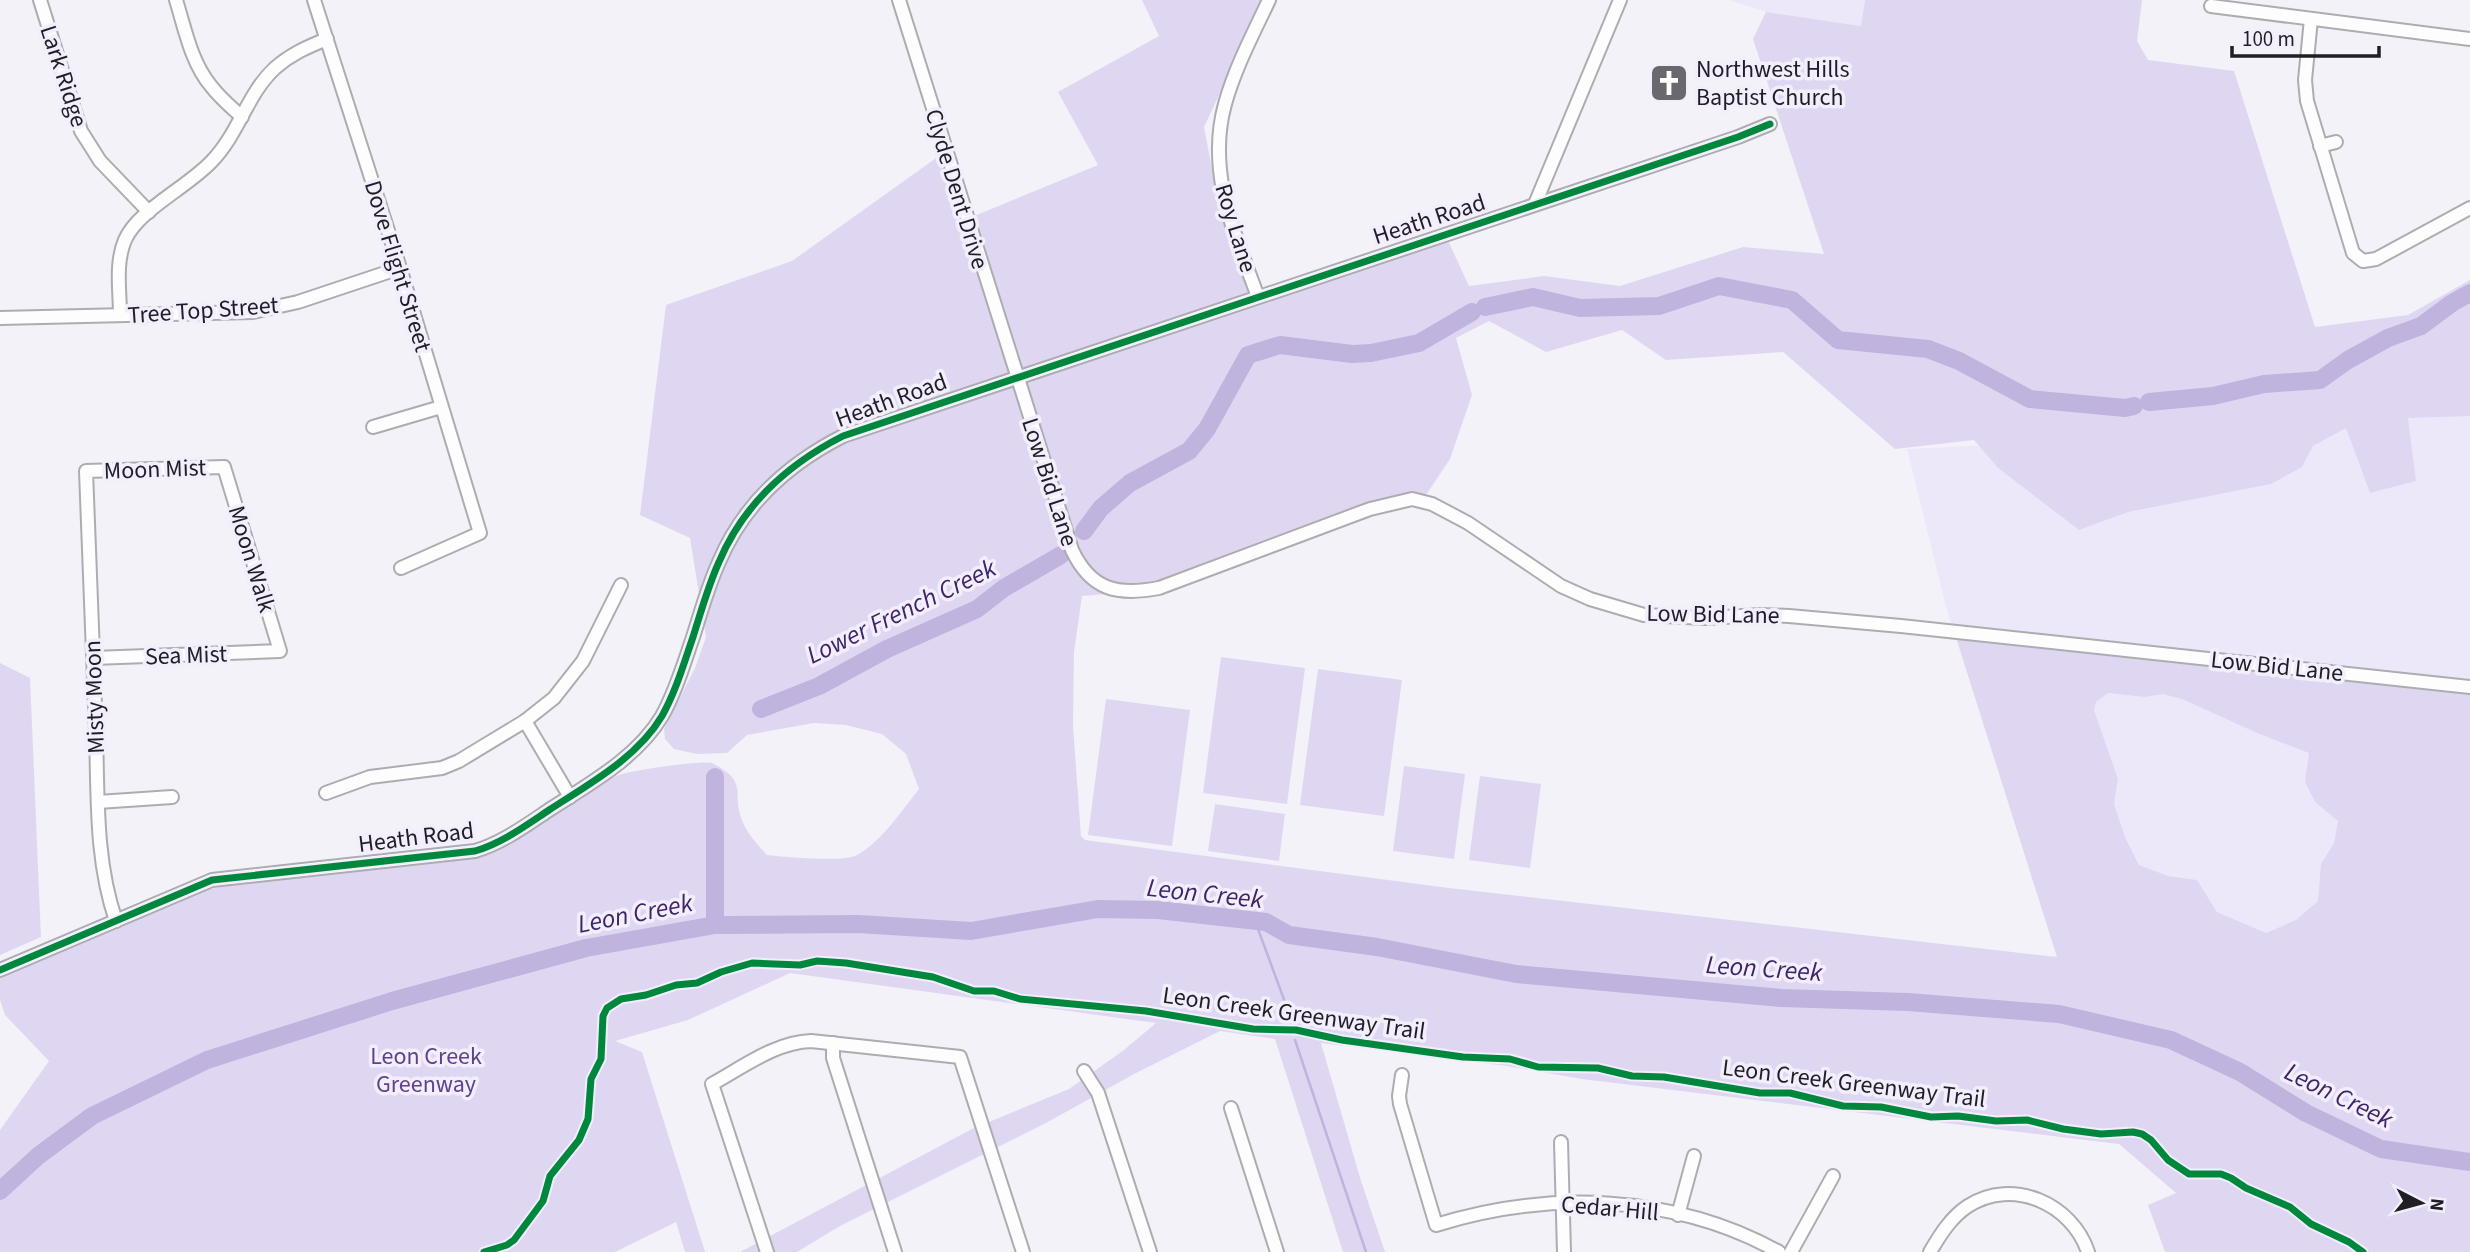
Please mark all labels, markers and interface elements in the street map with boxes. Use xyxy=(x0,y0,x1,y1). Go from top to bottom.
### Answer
scale bar xyxy=(2232,14,2379,58)
street label: Lark Ridge xyxy=(31,21,96,132)
text: 100 m xyxy=(2242,24,2295,54)
place label: Northwest Hills Baptist Church xyxy=(1696,52,1849,115)
church icon: Northwest Hills Baptist Church xyxy=(1648,62,1690,104)
street label: Clyde Dent Drive xyxy=(916,105,997,273)
street label: Dove Flight Street xyxy=(355,176,440,356)
street label: Roy Lane xyxy=(1205,179,1266,277)
street label: Heath Road xyxy=(1368,185,1490,254)
street label: Tree Top Street xyxy=(127,288,280,333)
street label: Heath Road xyxy=(830,364,952,437)
street label: Low Bid Lane xyxy=(1012,413,1087,551)
street label: Moon Mist xyxy=(103,450,207,489)
street label: Moon Walk xyxy=(219,501,284,617)
water label: Lower French Creek xyxy=(800,549,1003,673)
street label: Low Bid Lane xyxy=(1646,596,1780,633)
street label: Sea Mist xyxy=(144,637,228,674)
street label: Misty Moon xyxy=(75,640,114,754)
street label: Low Bid Lane xyxy=(2209,642,2345,691)
street label: Heath Road xyxy=(356,813,476,862)
water label: Leon Creek xyxy=(1145,869,1265,918)
water label: Leon Creek xyxy=(574,884,696,943)
water label: Leon Creek xyxy=(1705,946,1824,991)
street label: Leon Creek Greenway Trail xyxy=(1160,978,1428,1049)
park label: Leon Creek Greenway xyxy=(370,1039,482,1102)
street label: Leon Creek Greenway Trail xyxy=(1720,1050,1988,1117)
water label: Leon Creek xyxy=(2278,1053,2400,1138)
north arrow xyxy=(2386,1168,2456,1238)
street label: Cedar Hill xyxy=(1560,1187,1660,1230)
text: N xyxy=(2422,1197,2451,1212)

